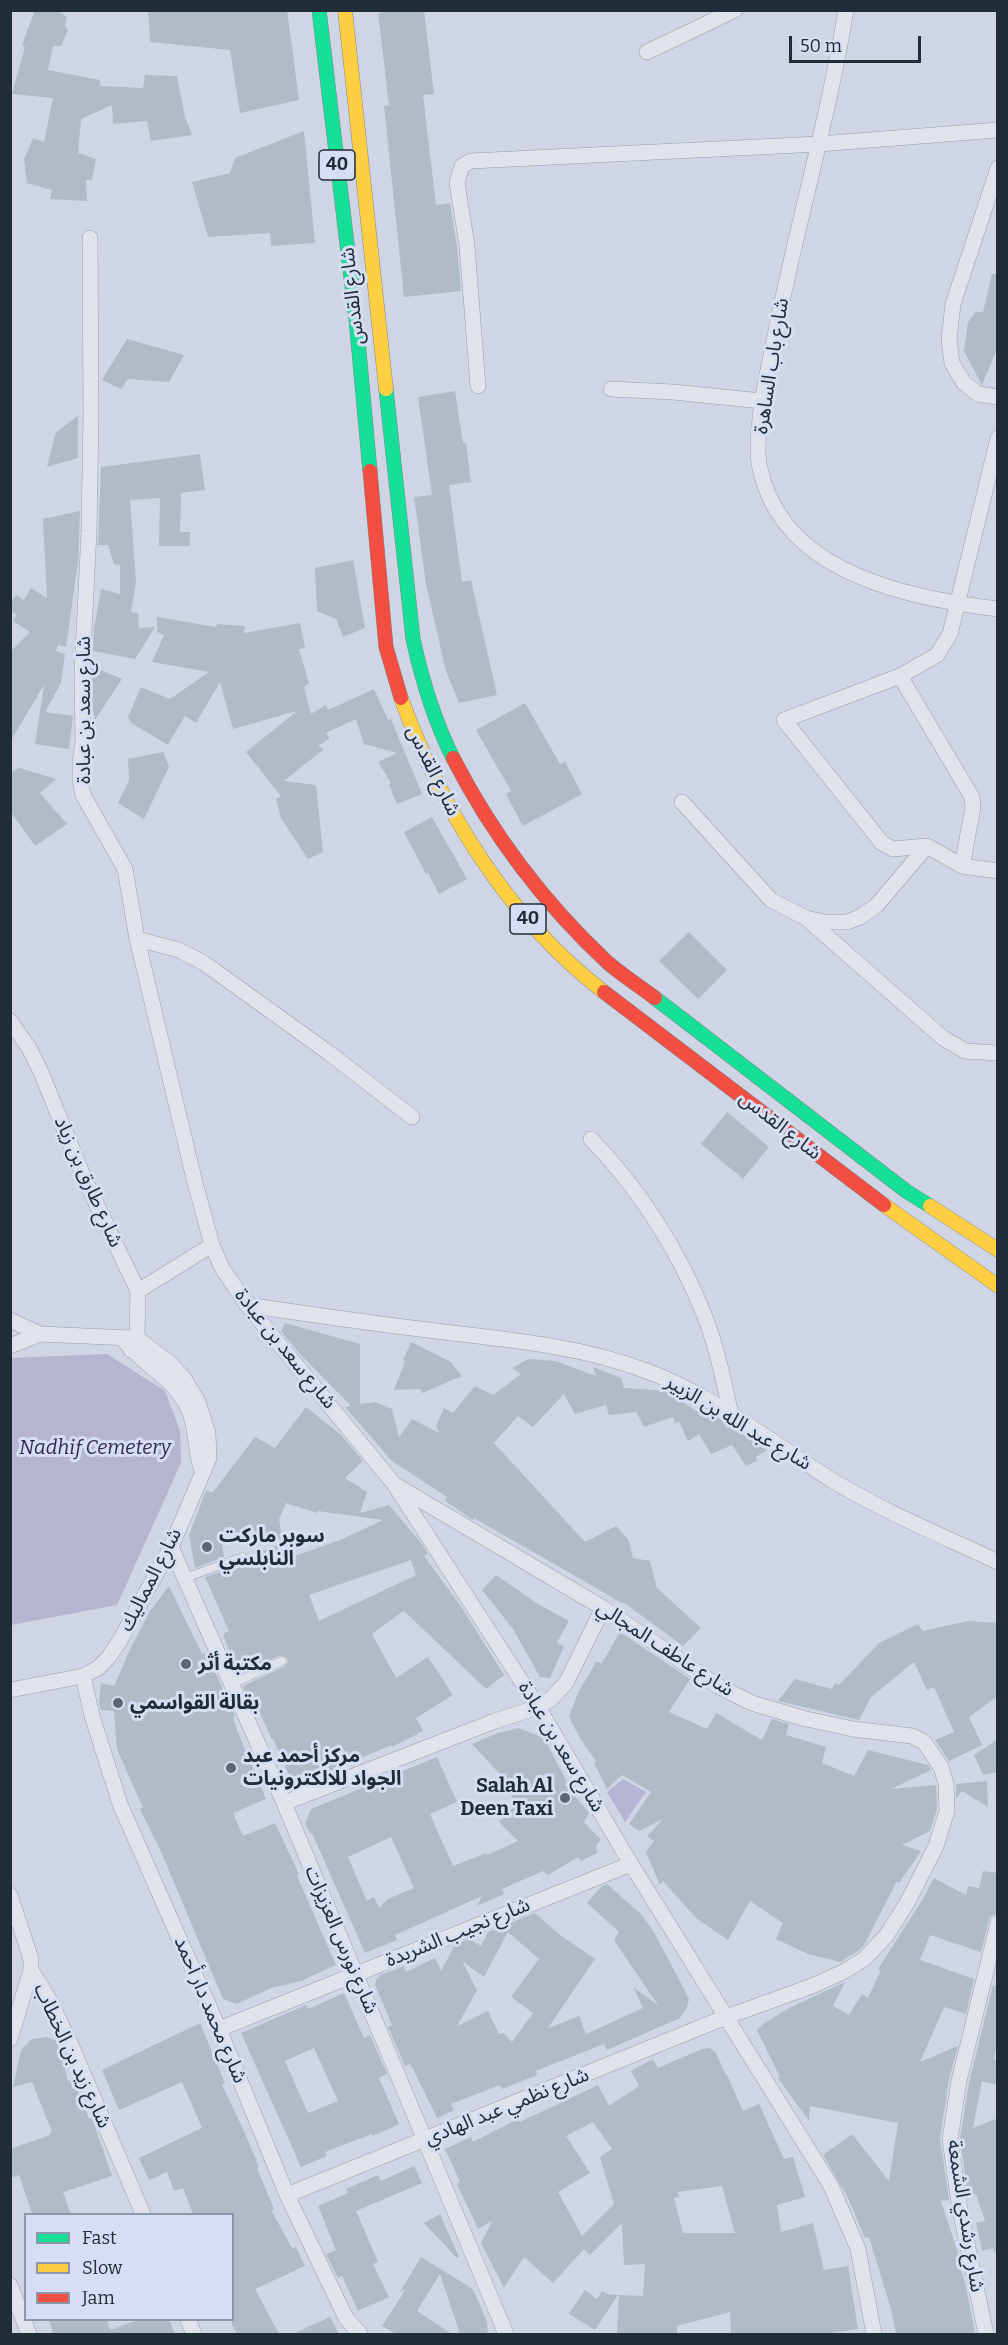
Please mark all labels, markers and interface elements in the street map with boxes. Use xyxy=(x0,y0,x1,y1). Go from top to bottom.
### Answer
scale bar xyxy=(792,24,924,62)
text: 50 m xyxy=(800,35,842,57)
road number: 40 xyxy=(319,150,355,180)
street label: شارع القدس xyxy=(336,246,370,346)
street label: شارع باب الساهرة xyxy=(749,296,795,436)
street label: شارع سعد بن عبادة xyxy=(72,636,96,784)
street label: شارع القدس xyxy=(401,722,465,820)
road number: 40 xyxy=(510,904,546,934)
street label: شارع القدس xyxy=(734,1086,826,1166)
street label: شارع طارق بن زياد xyxy=(48,1113,128,1251)
street label: شارع سعد بن عبادة xyxy=(229,1284,341,1414)
street label: شارع عبد الله بن الزبير xyxy=(661,1370,815,1476)
park label: Nadhif Cemetery xyxy=(19,1436,171,1460)
street label: شارع المماليك xyxy=(115,1524,187,1636)
place label: سوبر ماركت النابلسي xyxy=(219,1524,325,1571)
marker: سوبر ماركت النابلسي xyxy=(200,1540,214,1554)
street label: شارع عاطف المجالي xyxy=(592,1596,738,1702)
place label: مكتبة أثر xyxy=(198,1652,272,1676)
marker: مكتبة أثر xyxy=(179,1657,193,1671)
street label: شارع سعد بن عبادة xyxy=(513,1677,609,1817)
place label: بقالة القواسمي xyxy=(130,1691,259,1715)
marker: بقالة القواسمي xyxy=(111,1696,125,1710)
place label: مركز أحمد عبد الجواد للالكترونيات xyxy=(243,1744,402,1791)
marker: مركز أحمد عبد الجواد للالكترونيات xyxy=(224,1761,238,1775)
place label: Salah Al Deen Taxi xyxy=(460,1774,553,1821)
marker: Salah Al Deen Taxi xyxy=(558,1791,572,1805)
street label: شارع نورس العزيزات xyxy=(299,1862,383,2018)
street label: شارع نجيب الشريدة xyxy=(382,1893,534,1973)
street label: شارع محمد دار أحمد xyxy=(168,1933,252,2087)
street label: شارع زيد بن الخطاب xyxy=(28,1980,116,2132)
street label: شارع نظمي عبد الهادي xyxy=(421,2063,593,2151)
street label: شارع رشدي الشمعة xyxy=(941,2138,989,2294)
legend xyxy=(24,2213,234,2321)
text: Fast xyxy=(82,2227,117,2249)
text: Slow xyxy=(82,2257,122,2279)
text: Jam xyxy=(82,2287,115,2309)

